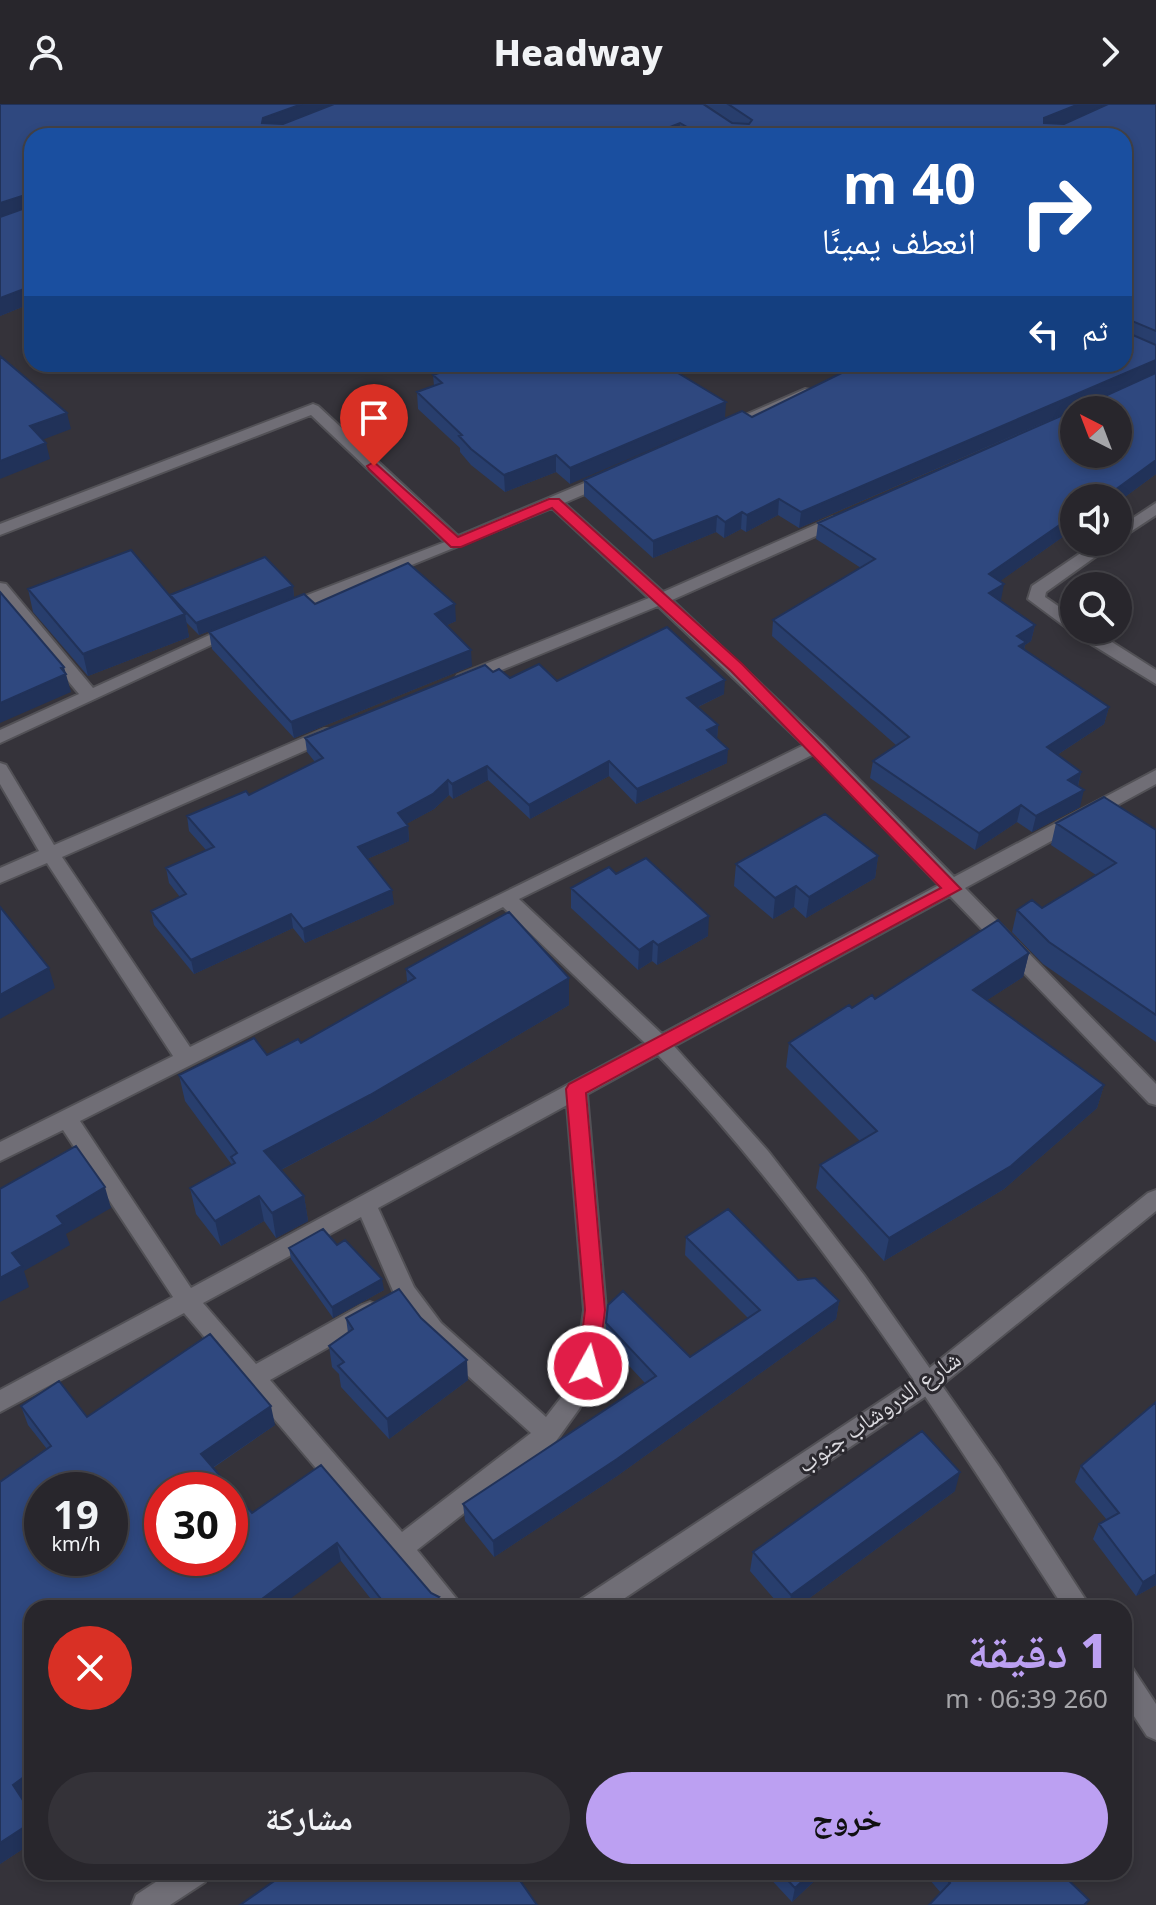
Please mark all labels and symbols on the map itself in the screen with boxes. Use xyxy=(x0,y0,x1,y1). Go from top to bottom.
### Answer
pin xyxy=(340,384,408,466)
north arrow xyxy=(1060,396,1132,468)
position arrow xyxy=(546,1324,630,1408)
street label: شارع الدروشاب جنوب xyxy=(790,1342,967,1480)
speed limit sign: 30 xyxy=(144,1472,248,1576)

